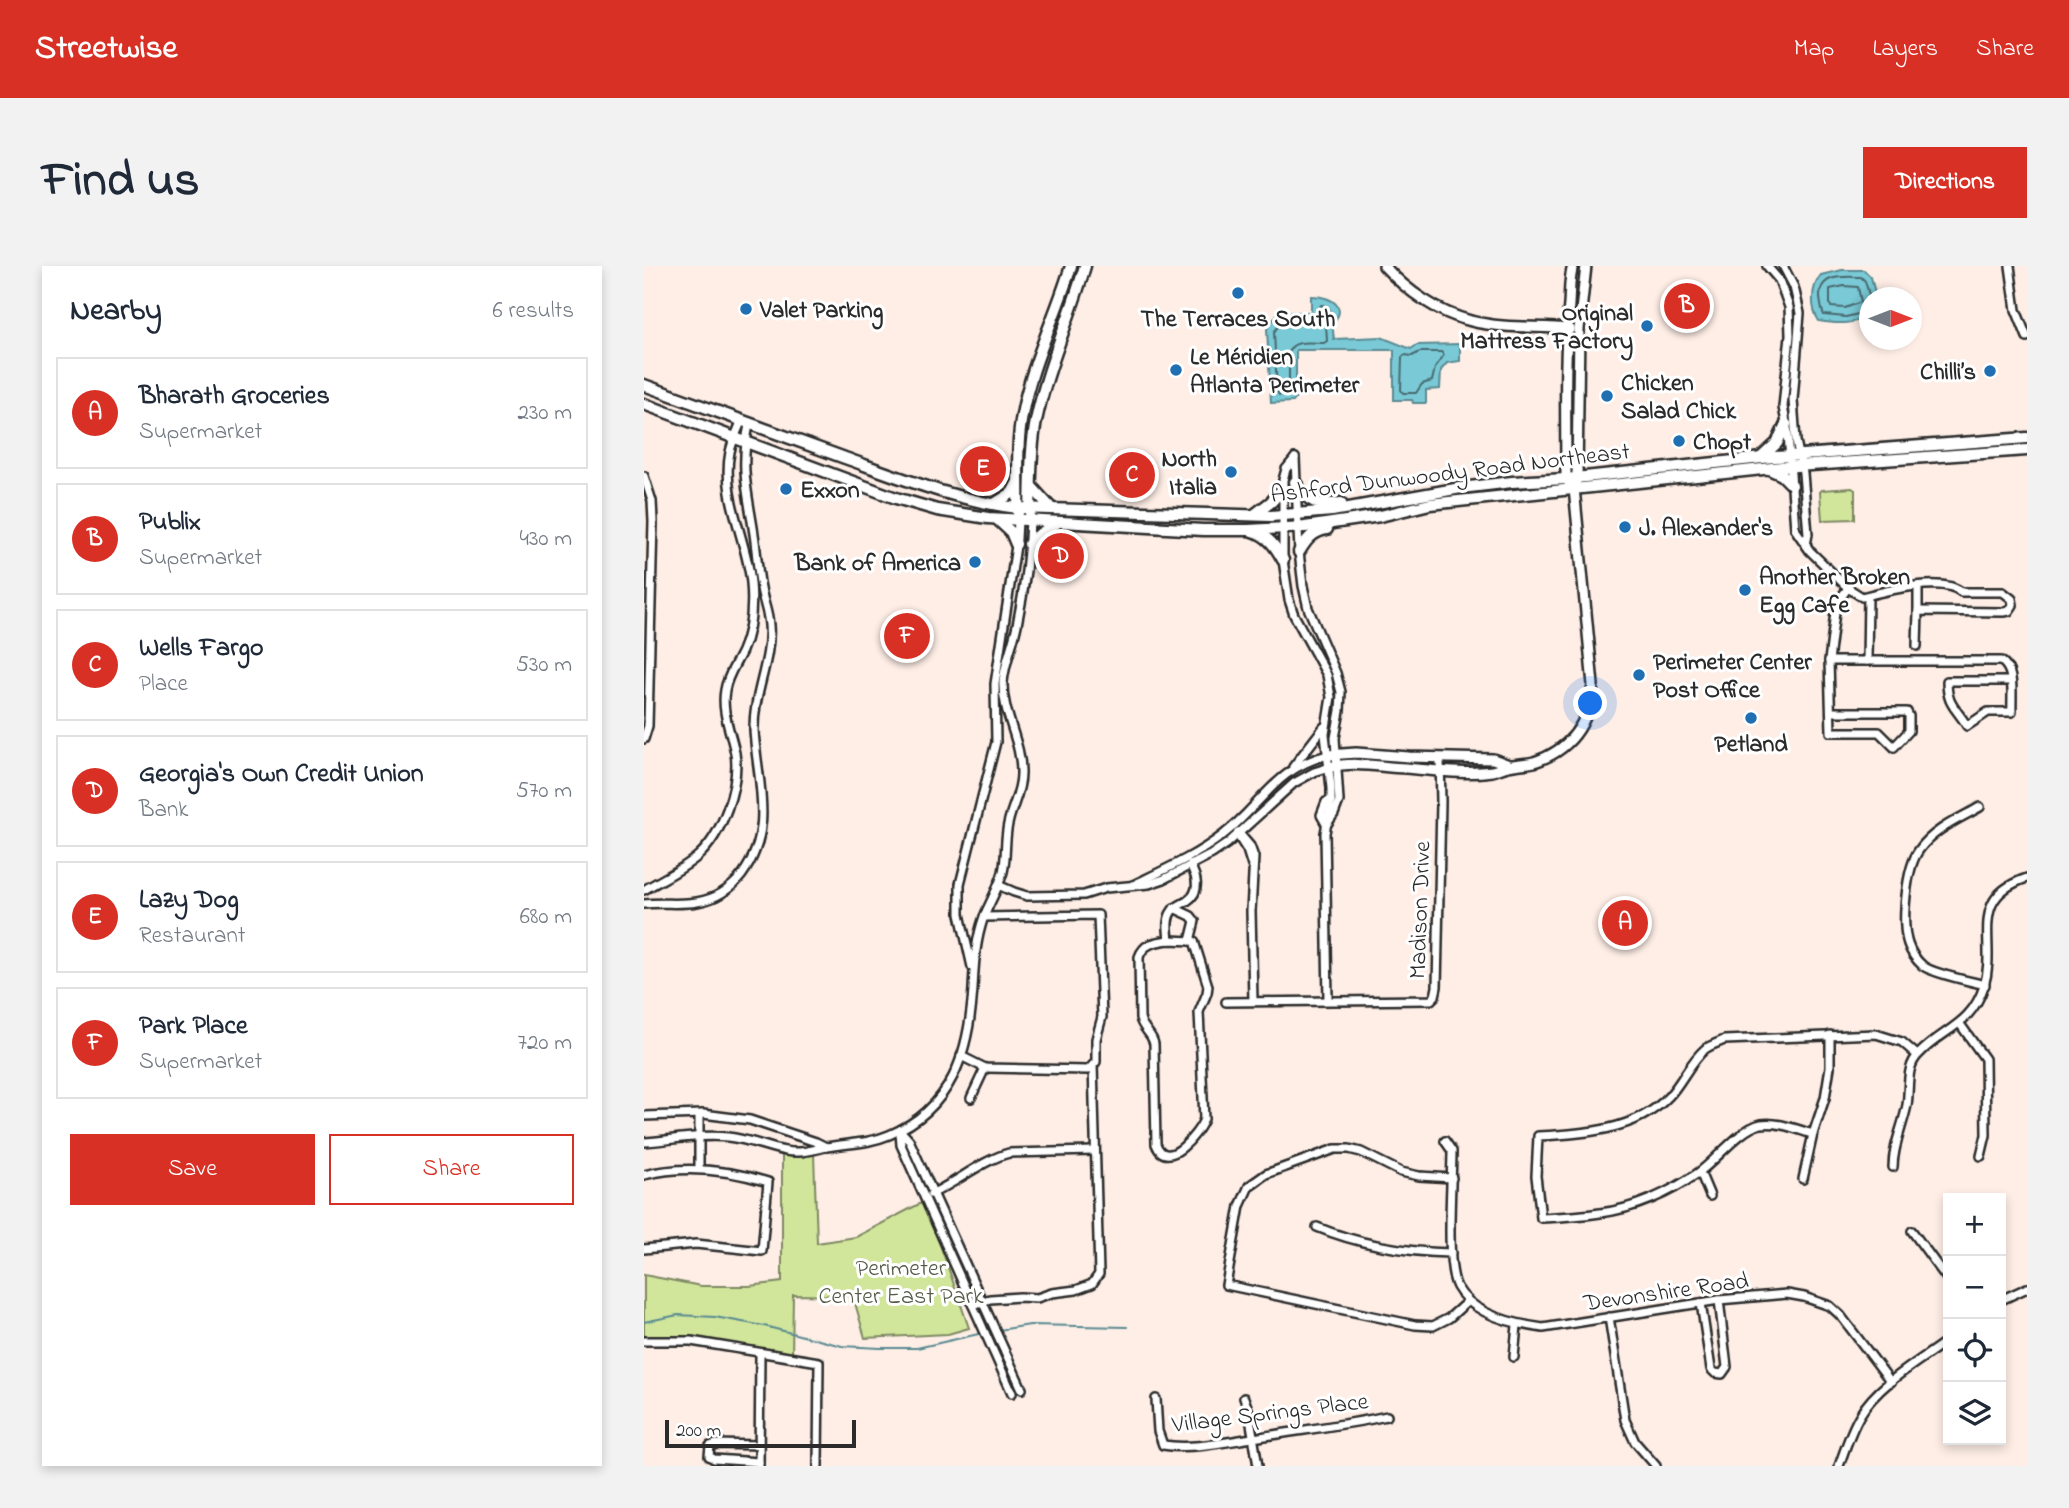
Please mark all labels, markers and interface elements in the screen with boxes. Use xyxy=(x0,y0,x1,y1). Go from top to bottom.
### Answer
text: Streetwise xyxy=(35,25,177,73)
text: Map xyxy=(1794,32,1834,67)
text: Layers xyxy=(1872,32,1938,67)
text: Share xyxy=(1976,32,2034,67)
text: Find us xyxy=(42,146,199,218)
button: Directions xyxy=(1863,147,2027,218)
pin: B xyxy=(1664,280,1710,332)
marker: The Terraces South xyxy=(1230,285,1246,301)
north arrow xyxy=(1859,287,1922,350)
text: Nearby xyxy=(70,290,162,334)
place label: Valet Parking xyxy=(759,294,884,330)
text: 6 results xyxy=(493,295,574,328)
place label: Original Mattress Factory xyxy=(1460,297,1633,361)
marker: Valet Parking xyxy=(738,301,754,317)
place label: The Terraces South xyxy=(1141,303,1335,338)
marker: Original Mattress Factory xyxy=(1639,318,1655,334)
place label: Le Méridien Atlanta Perimeter xyxy=(1190,341,1360,404)
place label: Chilli’s xyxy=(1920,356,1976,391)
marker: Le Méridien Atlanta Perimeter xyxy=(1168,362,1184,378)
marker: Chilli’s xyxy=(1982,363,1998,379)
place label: Chicken Salad Chick xyxy=(1621,367,1736,430)
text: Bharath Groceries xyxy=(139,378,330,416)
marker: Chicken Salad Chick xyxy=(1599,388,1615,404)
text: A xyxy=(88,397,102,430)
text: 230 m xyxy=(518,397,572,430)
text: Supermarket xyxy=(139,416,262,449)
place label: Chopt xyxy=(1693,426,1752,461)
marker: Chopt xyxy=(1671,433,1687,449)
street label: Ashford Dunwoody Road Northeast xyxy=(1269,435,1632,515)
pin: E xyxy=(960,443,1006,495)
place label: North Italia xyxy=(1161,443,1217,506)
pin: C xyxy=(1109,449,1155,501)
marker: North Italia xyxy=(1223,464,1239,480)
place label: Exxon xyxy=(800,474,860,509)
marker: Exxon xyxy=(778,481,794,497)
text: Publix xyxy=(139,504,201,542)
place label: J. Alexander's xyxy=(1639,512,1773,547)
marker: J. Alexander's xyxy=(1617,519,1633,535)
text: B xyxy=(87,523,103,556)
text: 430 m xyxy=(519,523,572,556)
pin: D xyxy=(1038,530,1084,582)
text: Supermarket xyxy=(139,542,262,575)
place label: Bank of America xyxy=(793,547,961,582)
marker: Bank of America xyxy=(967,554,983,570)
place label: Another Broken Egg Cafe xyxy=(1759,561,1910,625)
marker: Another Broken Egg Cafe xyxy=(1737,582,1753,598)
pin: F xyxy=(884,610,930,662)
text: Wells Fargo xyxy=(139,630,263,668)
place label: Perimeter Center Post Office xyxy=(1653,646,1812,709)
text: C xyxy=(89,649,101,682)
text: 530 m xyxy=(516,649,572,682)
marker: Perimeter Center Post Office xyxy=(1631,667,1647,683)
text: Place xyxy=(139,668,188,701)
your location xyxy=(1573,686,1607,720)
marker: Petland xyxy=(1743,710,1759,726)
place label: Petland xyxy=(1714,728,1788,763)
text: Georgia's Own Credit Union xyxy=(139,756,424,794)
text: D xyxy=(87,775,103,808)
text: 570 m xyxy=(516,775,572,808)
text: Bank xyxy=(139,794,188,827)
street label: Madison Drive xyxy=(1402,840,1441,980)
text: Lazy Dog xyxy=(139,882,239,920)
pin: A xyxy=(1602,897,1648,949)
text: E xyxy=(88,901,102,934)
text: 680 m xyxy=(520,901,572,934)
text: Restaurant xyxy=(139,920,246,953)
text: Park Place xyxy=(139,1008,248,1046)
text: F xyxy=(88,1027,102,1060)
text: 720 m xyxy=(518,1027,572,1060)
text: Supermarket xyxy=(139,1046,262,1079)
button: Save xyxy=(70,1134,315,1205)
button: Share xyxy=(329,1134,574,1205)
map controls xyxy=(1943,1193,2006,1445)
button: + xyxy=(1943,1193,2006,1256)
park label: Perimeter Center East Park xyxy=(818,1252,984,1315)
button: − xyxy=(1943,1256,2006,1319)
street label: Devonshire Road xyxy=(1581,1265,1752,1323)
button: locate xyxy=(1943,1319,2006,1382)
button: layers xyxy=(1943,1382,2006,1445)
street label: Village Springs Place xyxy=(1169,1385,1371,1444)
scale bar xyxy=(665,1417,856,1449)
text: 200 m xyxy=(676,1418,721,1445)

